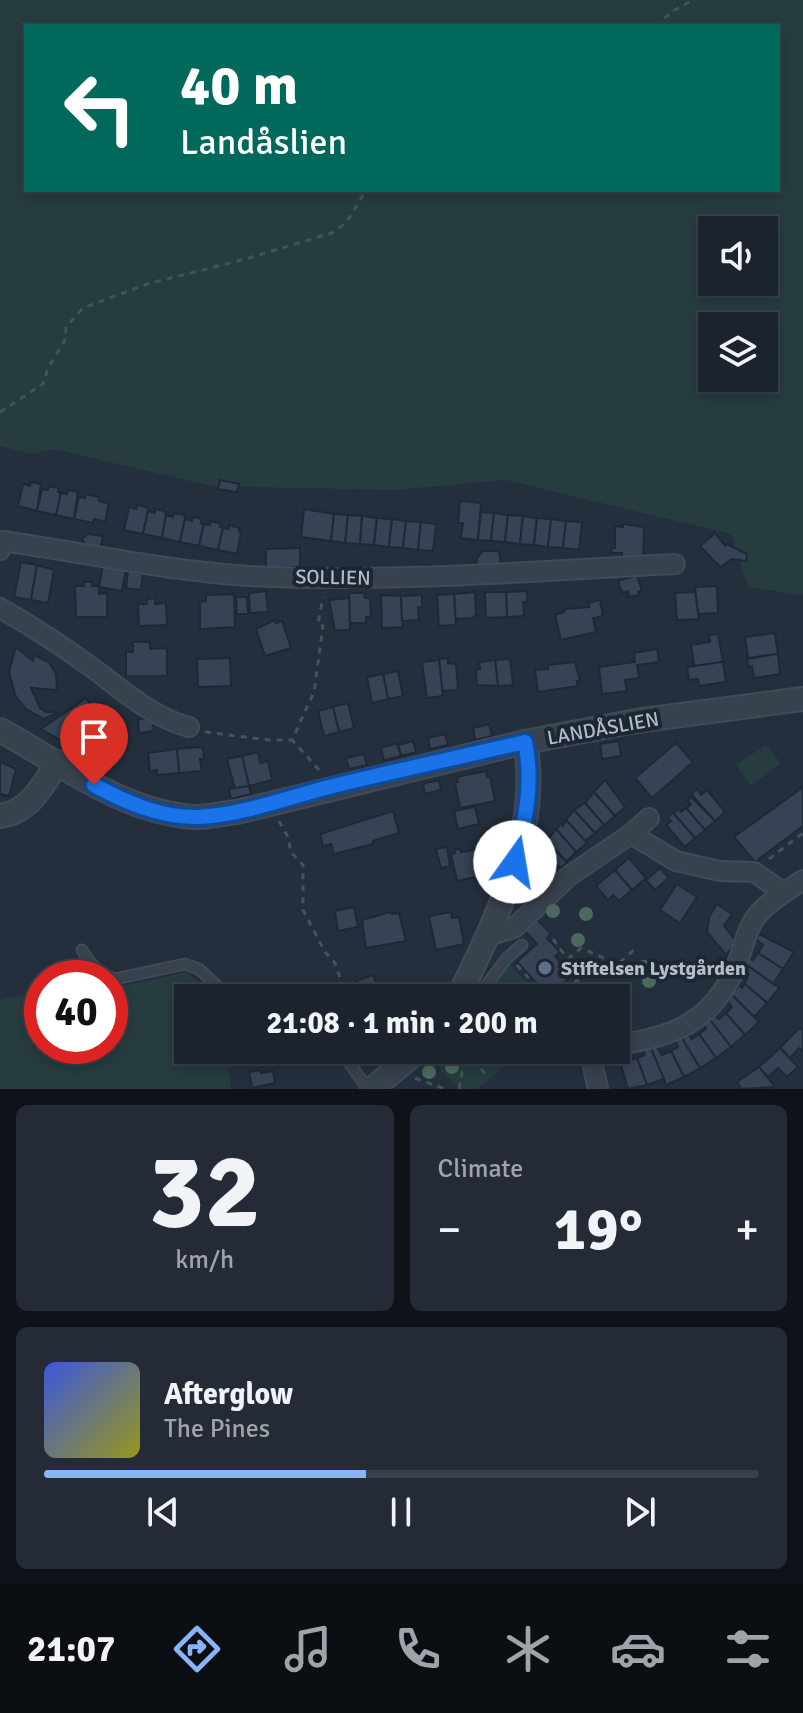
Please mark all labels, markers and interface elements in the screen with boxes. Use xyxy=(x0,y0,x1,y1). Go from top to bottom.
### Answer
text: 40 m xyxy=(180,51,298,120)
icon: left xyxy=(48,56,152,160)
text: Landåslien xyxy=(180,120,347,165)
map controls xyxy=(698,216,778,392)
button: sound xyxy=(698,216,778,296)
button: layers xyxy=(698,312,778,392)
street label: SOLLIEN xyxy=(295,564,371,591)
pin xyxy=(60,703,128,785)
street label: LANDÅSLIEN xyxy=(545,706,661,751)
icon: arrive xyxy=(72,715,116,759)
position arrow xyxy=(473,820,557,904)
place label: Stiftelsen Lystgården xyxy=(561,956,746,981)
marker: Stiftelsen Lystgården xyxy=(536,959,554,977)
speed limit sign: 40 xyxy=(24,960,128,1064)
text: 21:08 · 1 min · 200 m xyxy=(266,1005,538,1042)
text: 32 xyxy=(149,1128,261,1256)
text: Climate xyxy=(438,1153,523,1185)
text: 19° xyxy=(554,1193,643,1267)
text: − xyxy=(438,1203,461,1257)
text: + xyxy=(735,1203,759,1257)
text: km/h xyxy=(175,1244,234,1276)
text: Afterglow xyxy=(164,1376,293,1413)
text: The Pines xyxy=(164,1413,270,1445)
icon: previous xyxy=(141,1490,185,1534)
icon: pause xyxy=(379,1490,423,1534)
icon: next xyxy=(618,1490,662,1534)
icon: directions xyxy=(169,1621,225,1677)
icon: music xyxy=(280,1621,336,1677)
icon: phone xyxy=(390,1621,446,1677)
icon: climate xyxy=(500,1621,556,1677)
icon: car xyxy=(610,1621,666,1677)
icon: filters xyxy=(720,1621,776,1677)
text: 21:07 xyxy=(27,1627,115,1672)

